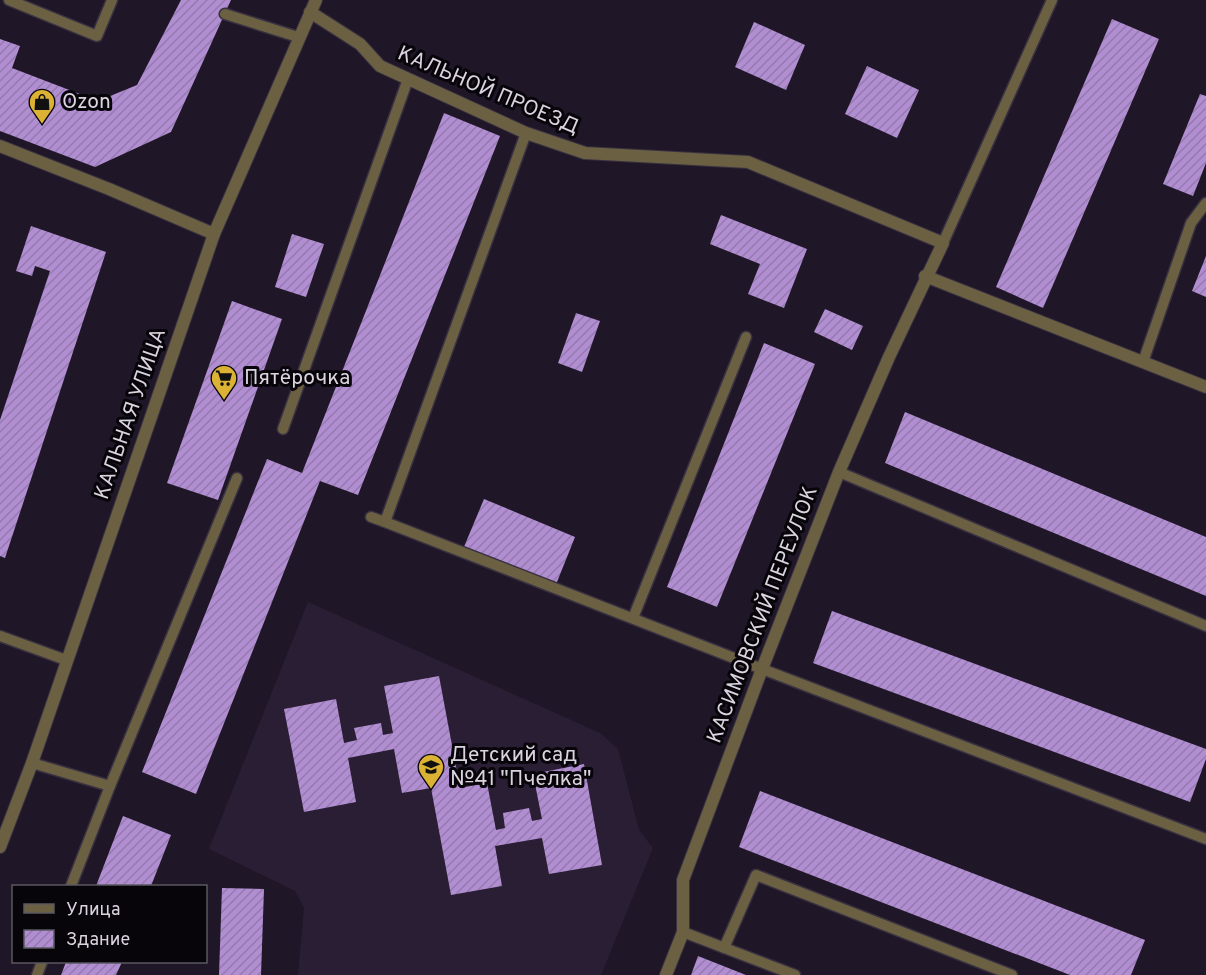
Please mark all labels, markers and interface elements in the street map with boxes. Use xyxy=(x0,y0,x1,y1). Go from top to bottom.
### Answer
street label: КАЛЬНОЙ ПРОЕЗД xyxy=(393,40,583,141)
shop icon: Ozon xyxy=(27,87,57,125)
place label: Ozon xyxy=(62,89,111,116)
street label: КАЛЬНАЯ УЛИЦА xyxy=(89,325,173,503)
supermarket icon: Пятёрочка xyxy=(209,363,239,401)
place label: Пятёрочка xyxy=(244,365,350,392)
street label: КАСИМОВСКИЙ ПЕРЕУЛОК xyxy=(700,482,825,747)
place label: Детский сад №41 "Пчелка" xyxy=(450,742,591,793)
school or university icon: Детский сад №41 "Пчелка" xyxy=(416,752,446,790)
legend xyxy=(12,885,207,963)
text: Улица xyxy=(66,899,120,922)
text: Здание xyxy=(66,929,130,952)

